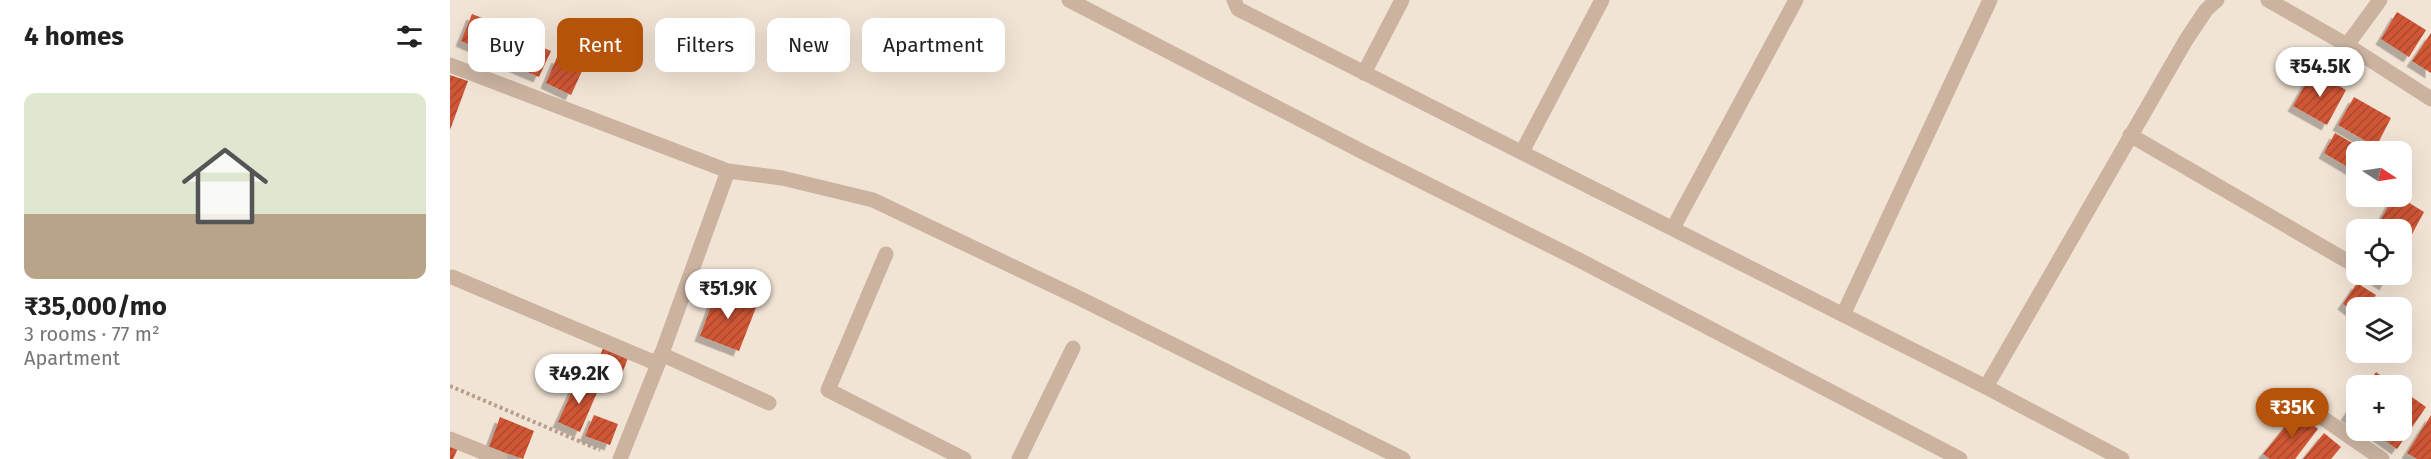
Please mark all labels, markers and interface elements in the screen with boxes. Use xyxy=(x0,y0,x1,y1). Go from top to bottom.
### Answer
chip: Buy xyxy=(468,18,545,72)
chip: Rent xyxy=(557,18,643,72)
chip: Filters xyxy=(655,18,755,72)
chip: New xyxy=(767,18,850,72)
chip: Apartment xyxy=(862,18,1005,72)
icon: filters xyxy=(393,20,426,53)
text: 4 homes xyxy=(24,21,124,52)
pin: ₹54.5K xyxy=(2271,47,2369,98)
text: ₹54.5K xyxy=(2289,54,2351,78)
icon: home xyxy=(171,132,279,240)
north arrow xyxy=(2346,141,2412,207)
map controls xyxy=(2346,141,2412,441)
button: locate xyxy=(2346,219,2412,285)
pin: ₹51.9K xyxy=(679,269,777,320)
text: ₹51.9K xyxy=(699,276,757,300)
text: ₹35,000/mo xyxy=(24,291,167,322)
button: layers xyxy=(2346,297,2412,363)
text: 3 rooms · 77 m² xyxy=(24,322,160,346)
text: Apartment xyxy=(24,346,120,370)
pin: ₹49.2K xyxy=(530,354,628,405)
text: ₹49.2K xyxy=(549,361,609,385)
button: + xyxy=(2346,375,2412,441)
pin: ₹35K xyxy=(2256,388,2328,439)
text: ₹35K xyxy=(2270,395,2314,419)

